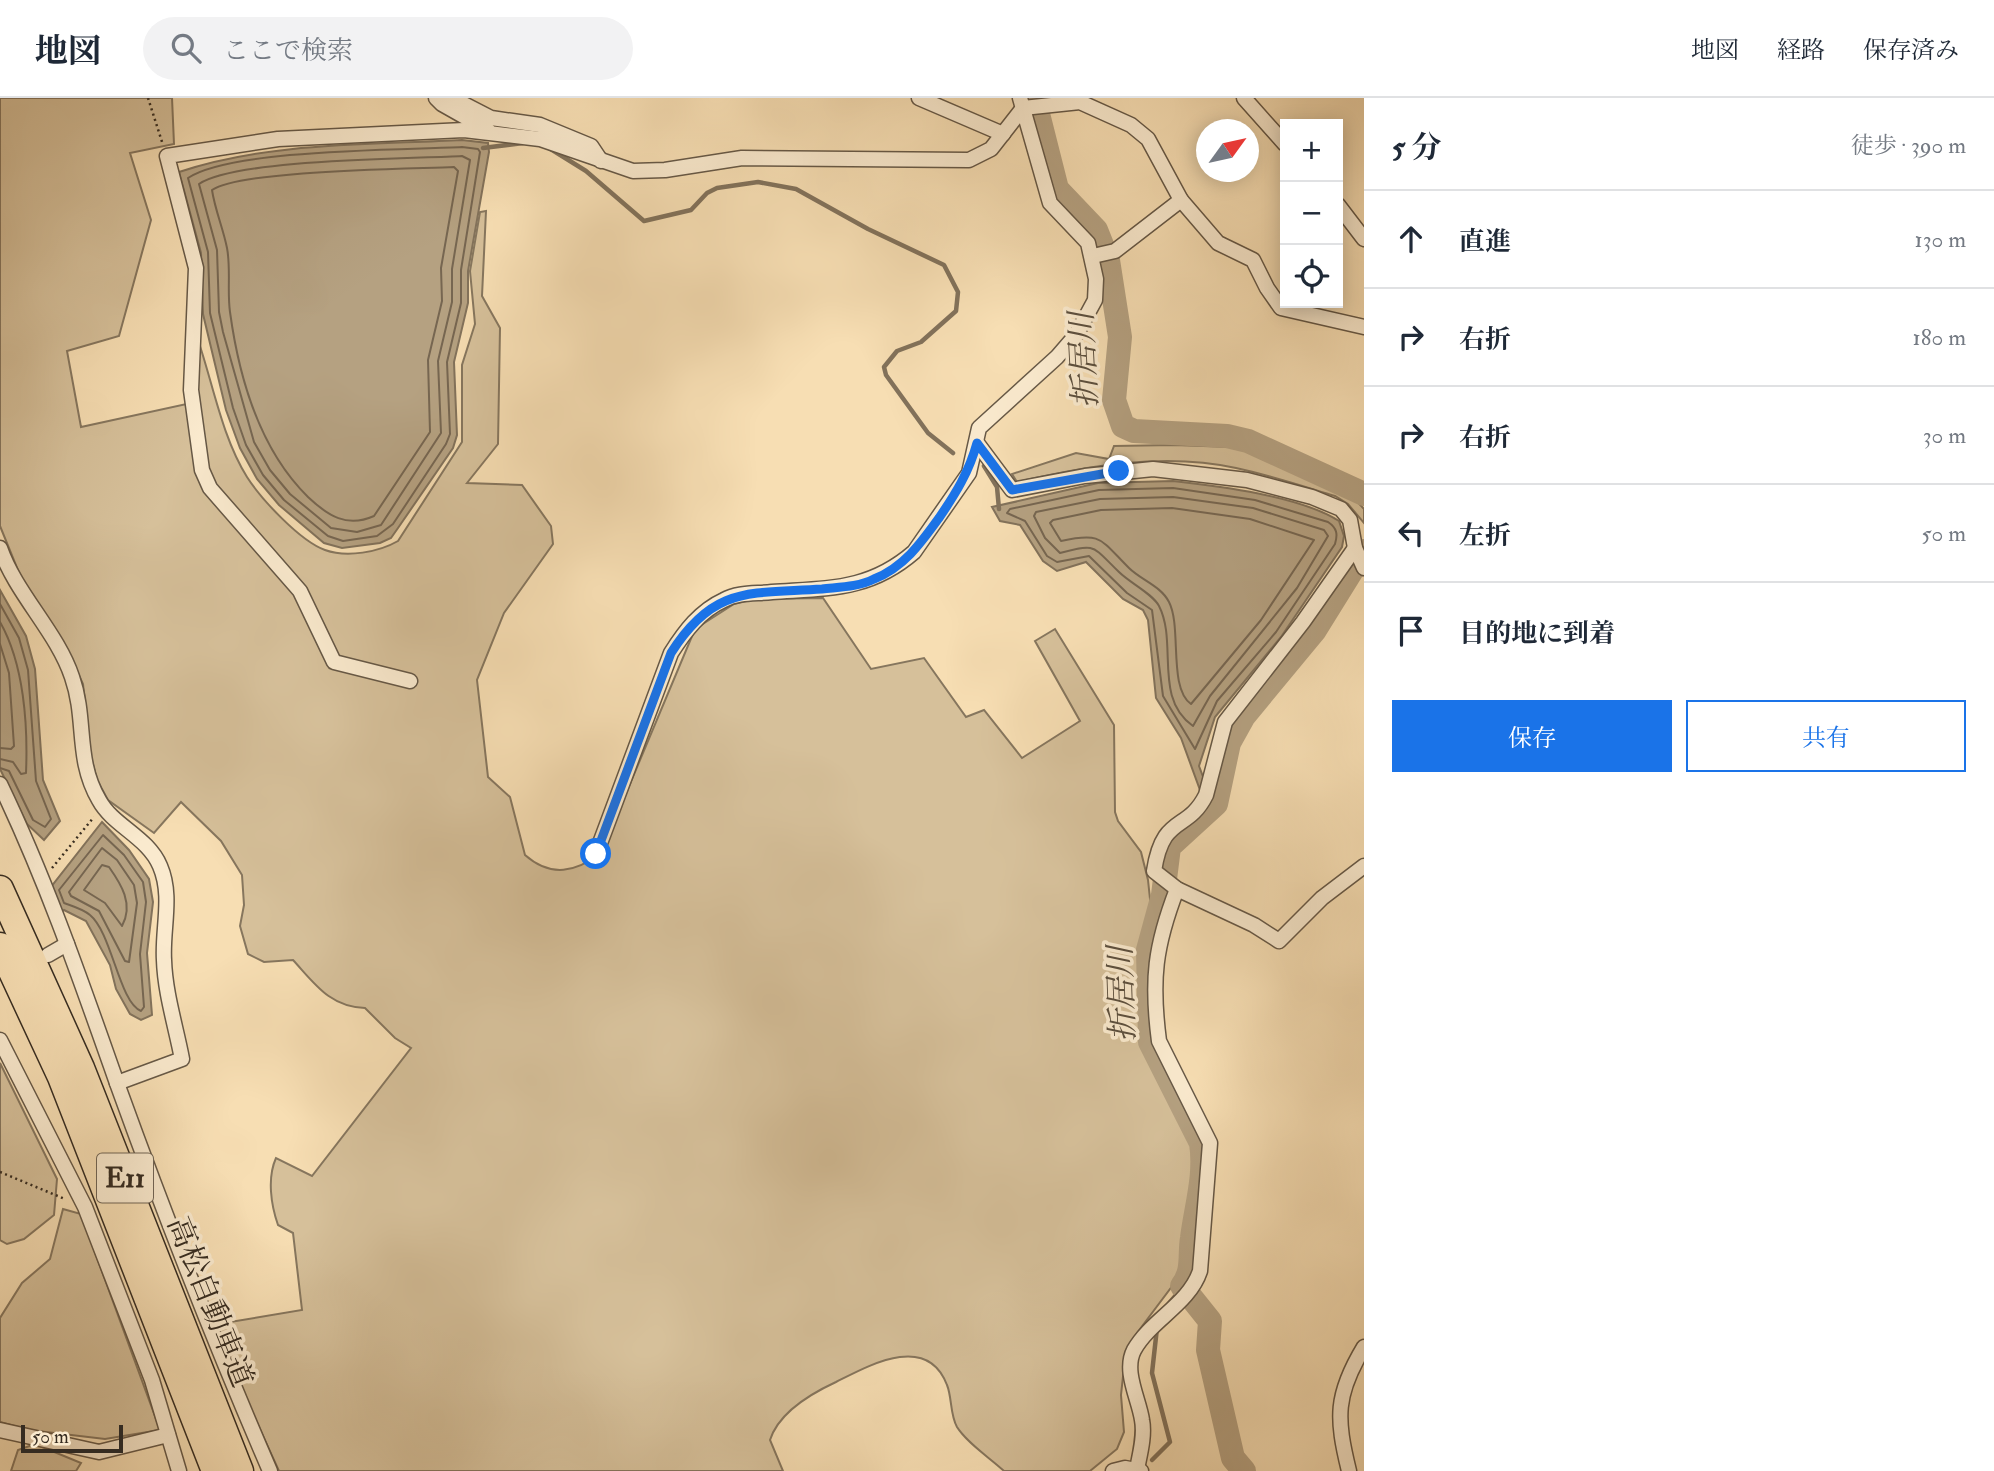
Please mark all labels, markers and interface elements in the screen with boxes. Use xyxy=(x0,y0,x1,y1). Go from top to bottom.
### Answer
search box xyxy=(143,17,633,80)
icon: search xyxy=(167,29,205,67)
text: 地図 xyxy=(35,31,101,72)
text: ここで検索 xyxy=(223,35,353,67)
text: 地図 xyxy=(1691,35,1739,66)
text: 経路 xyxy=(1777,35,1825,66)
text: 保存済み xyxy=(1863,35,1959,66)
north arrow xyxy=(1196,119,1259,182)
map controls xyxy=(1280,119,1343,308)
button: + xyxy=(1280,119,1343,182)
text: 5 分 xyxy=(1392,129,1442,166)
text: 徒歩 · 390 m xyxy=(1851,131,1966,160)
button: − xyxy=(1280,182,1343,245)
icon: ahead xyxy=(1392,220,1430,258)
text: 130 m xyxy=(1914,225,1966,254)
text: 直進 xyxy=(1459,226,1511,258)
button: locate xyxy=(1280,245,1343,308)
water label: 折居川 xyxy=(1061,308,1106,409)
icon: right xyxy=(1392,318,1430,356)
text: 180 m xyxy=(1913,323,1966,352)
text: 右折 xyxy=(1459,324,1511,356)
icon: right xyxy=(1392,416,1430,454)
text: 30 m xyxy=(1923,421,1966,450)
text: 右折 xyxy=(1459,422,1511,454)
route end xyxy=(1103,455,1134,486)
icon: left xyxy=(1392,514,1430,552)
text: 50 m xyxy=(1922,519,1966,548)
text: 左折 xyxy=(1459,520,1511,552)
icon: arrive xyxy=(1392,612,1430,650)
text: 目的地に到着 xyxy=(1459,618,1615,650)
button: 保存 xyxy=(1392,700,1672,772)
button: 共有 xyxy=(1686,700,1966,772)
route start xyxy=(580,838,611,869)
water label: 折居川 xyxy=(1100,942,1144,1043)
road number: E11 xyxy=(97,1154,153,1202)
street label: 高松自動車道 xyxy=(159,1212,261,1392)
scale bar xyxy=(21,1422,122,1454)
text: 50 m xyxy=(32,1425,69,1449)

